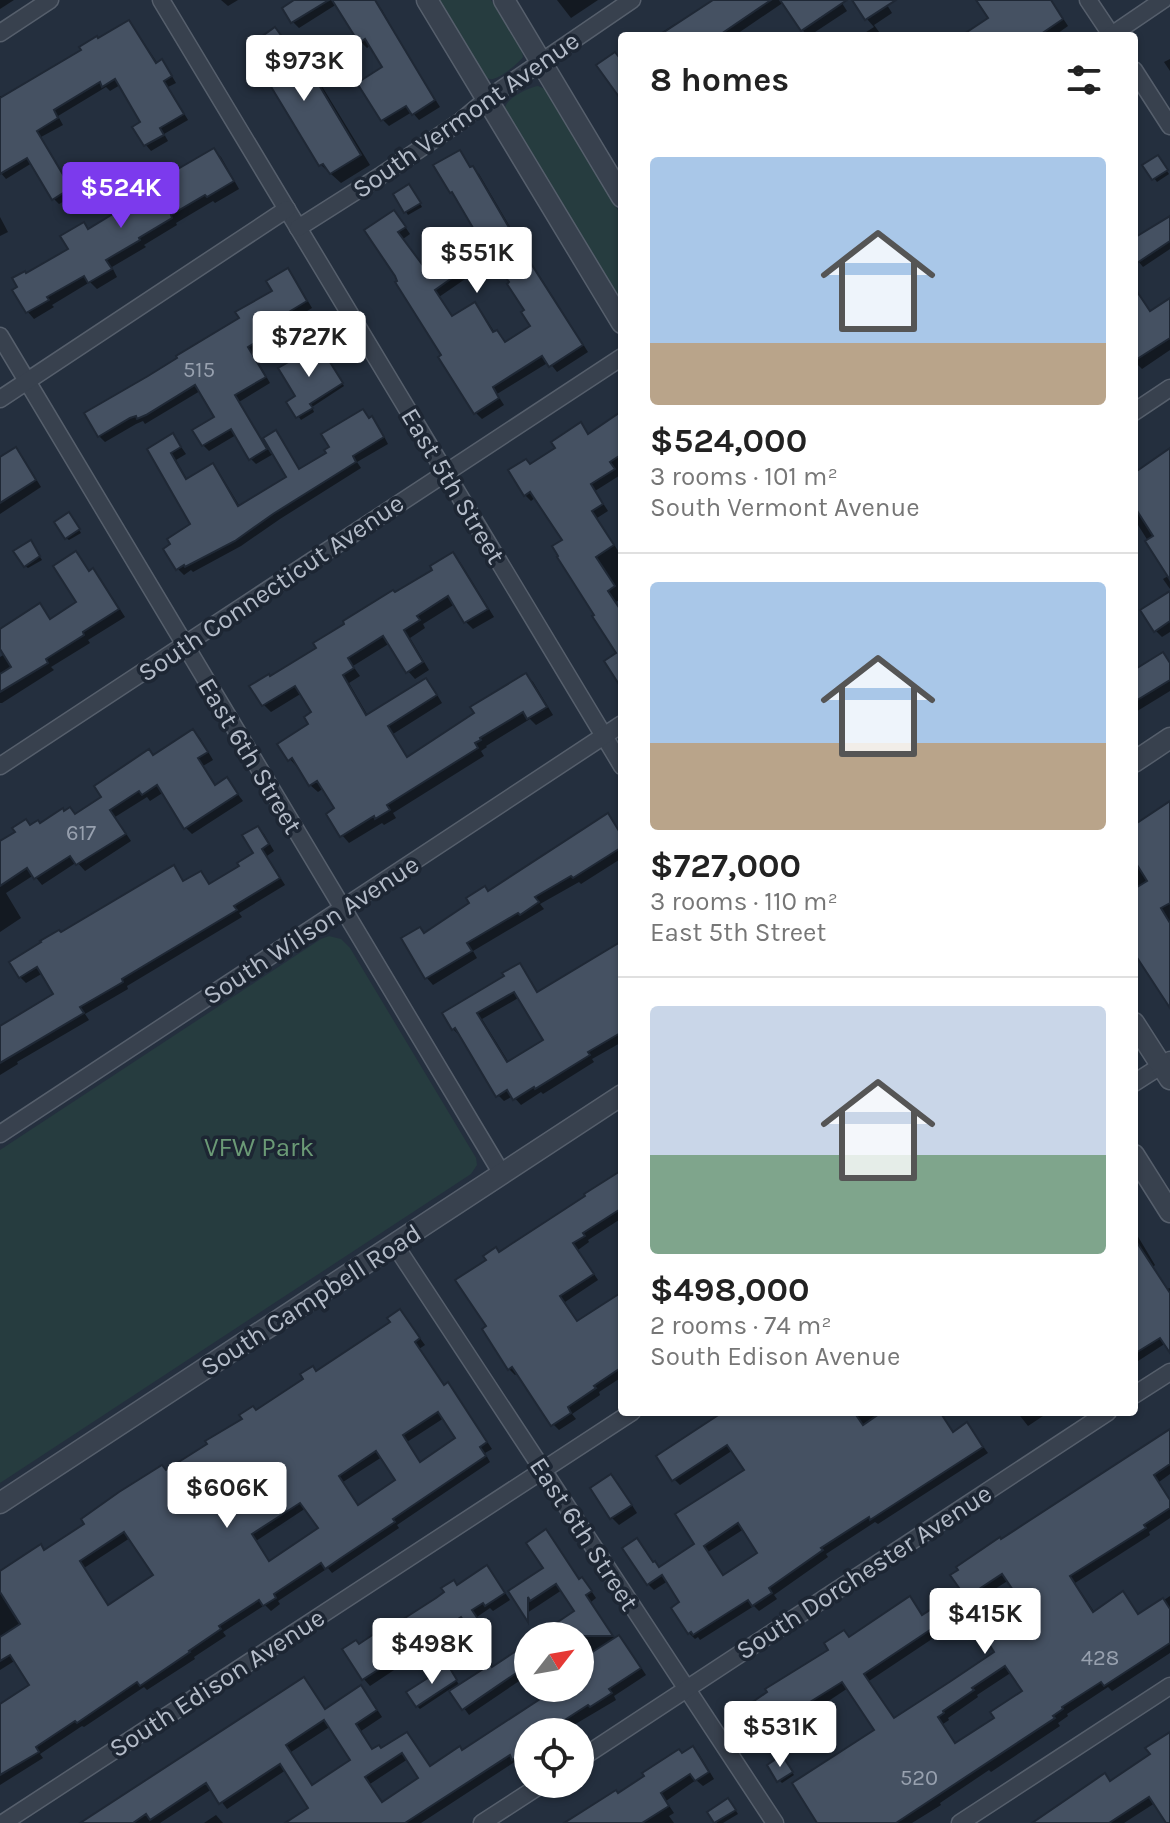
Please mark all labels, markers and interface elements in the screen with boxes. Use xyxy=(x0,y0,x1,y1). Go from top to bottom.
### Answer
street label: South Vermont Avenue xyxy=(347,25,585,205)
pin: $973K xyxy=(248,35,360,103)
text: $973K xyxy=(264,45,344,76)
icon: filters xyxy=(1062,58,1106,102)
text: 8 homes xyxy=(650,60,789,100)
pin: $524K xyxy=(65,162,177,230)
text: $524K xyxy=(80,172,162,203)
icon: home xyxy=(806,209,950,353)
pin: $551K xyxy=(421,227,533,295)
text: $551K xyxy=(440,237,514,268)
pin: $727K xyxy=(253,311,365,379)
text: $727K xyxy=(271,321,347,352)
house number: 515 xyxy=(183,357,215,383)
street label: East 5th Street xyxy=(394,402,512,570)
text: $524,000 xyxy=(650,421,807,461)
text: 3 rooms · 101 m² xyxy=(650,461,838,492)
street label: South Connecticut Avenue xyxy=(132,487,410,689)
text: South Vermont Avenue xyxy=(650,492,920,523)
icon: home xyxy=(806,634,950,778)
street label: East 6th Street xyxy=(191,672,309,840)
house number: 617 xyxy=(66,820,96,846)
text: $727,000 xyxy=(650,846,801,886)
street label: South Wilson Avenue xyxy=(197,849,425,1011)
text: 3 rooms · 110 m² xyxy=(650,886,838,917)
text: East 5th Street xyxy=(650,917,826,948)
icon: home xyxy=(806,1058,950,1202)
park label: VFW Park xyxy=(204,1132,314,1163)
street label: South Campbell Road xyxy=(195,1217,427,1383)
text: $498,000 xyxy=(650,1270,810,1310)
text: 2 rooms · 74 m² xyxy=(650,1310,832,1341)
text: South Edison Avenue xyxy=(650,1341,900,1372)
street label: East 6th Street xyxy=(523,1452,645,1617)
pin: $606K xyxy=(171,1462,283,1530)
text: $606K xyxy=(186,1472,268,1503)
street label: South Dorchester Avenue xyxy=(730,1478,998,1666)
pin: $415K xyxy=(929,1588,1041,1656)
text: $415K xyxy=(948,1598,1022,1629)
street label: South Edison Avenue xyxy=(104,1602,330,1764)
pin: $498K xyxy=(376,1618,488,1686)
north arrow xyxy=(514,1622,594,1702)
map controls xyxy=(514,1622,594,1798)
text: $498K xyxy=(390,1628,474,1659)
house number: 428 xyxy=(1081,1645,1119,1671)
pin: $531K xyxy=(724,1701,836,1769)
text: $531K xyxy=(742,1711,818,1742)
button: locate xyxy=(514,1718,594,1798)
house number: 520 xyxy=(900,1765,938,1791)

